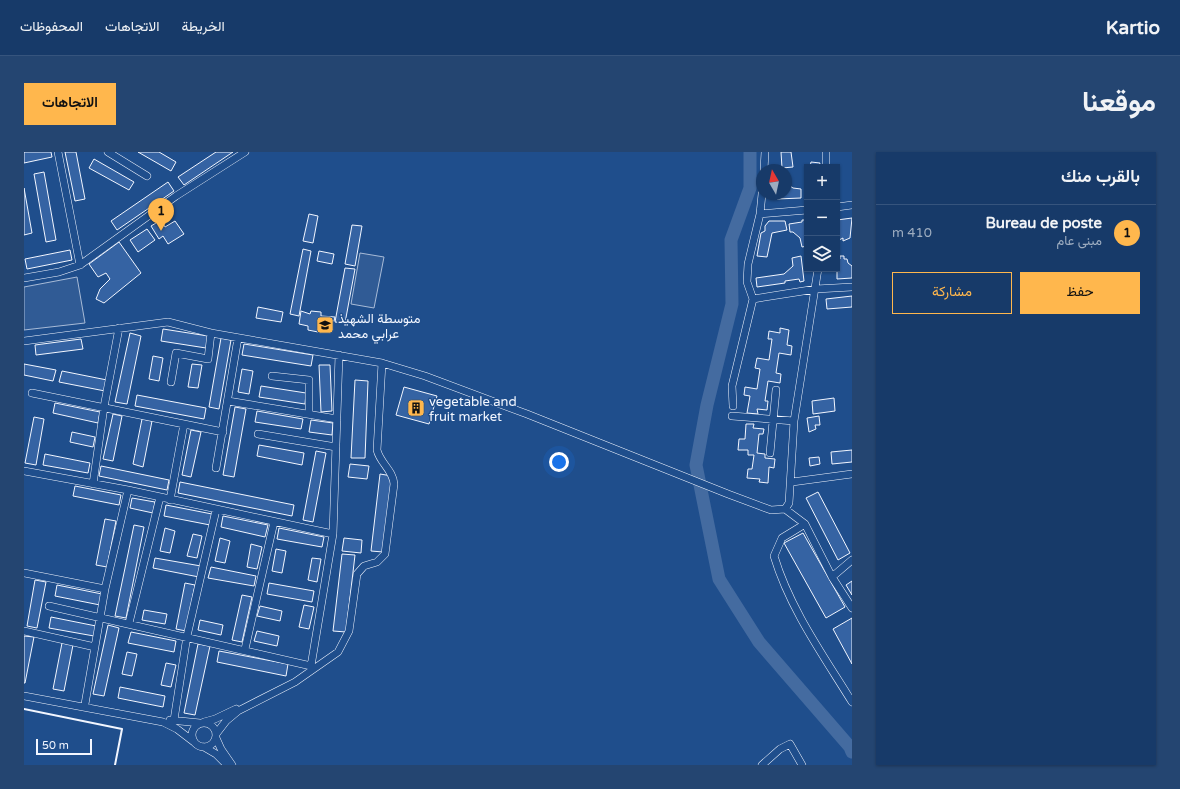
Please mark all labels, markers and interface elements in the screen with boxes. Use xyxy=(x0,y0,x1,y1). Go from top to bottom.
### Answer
text: Kartio xyxy=(1106,17,1160,39)
text: المحفوظات xyxy=(20,18,83,35)
text: الاتجاهات xyxy=(105,18,159,35)
text: الخريطة xyxy=(181,18,225,35)
button: الاتجاهات xyxy=(24,83,116,125)
text: موقعنا xyxy=(1082,85,1156,119)
north arrow xyxy=(756,164,792,200)
map controls xyxy=(804,164,840,272)
button: + xyxy=(804,164,840,200)
text: بالقرب منك xyxy=(1061,166,1140,187)
pin: 1 xyxy=(148,198,174,231)
button: − xyxy=(804,200,840,236)
text: Bureau de poste xyxy=(985,214,1102,232)
text: 410 m xyxy=(892,225,932,241)
text: 1 xyxy=(1123,225,1131,241)
text: مبنى عام xyxy=(1056,233,1102,249)
button: layers xyxy=(804,236,840,272)
button: مشاركة xyxy=(892,272,1012,314)
button: حفظ xyxy=(1020,272,1140,314)
place label: متوسطة الشهيذ عرابي محمد xyxy=(338,311,420,344)
school or university icon: متوسطة الشهيذ عرابي محمد xyxy=(315,315,335,335)
place label: vegetable and fruit market xyxy=(429,394,517,425)
building icon: vegetable and fruit market xyxy=(406,398,426,418)
your location xyxy=(549,452,569,472)
scale bar xyxy=(36,737,92,756)
text: 50 m xyxy=(42,739,69,752)

